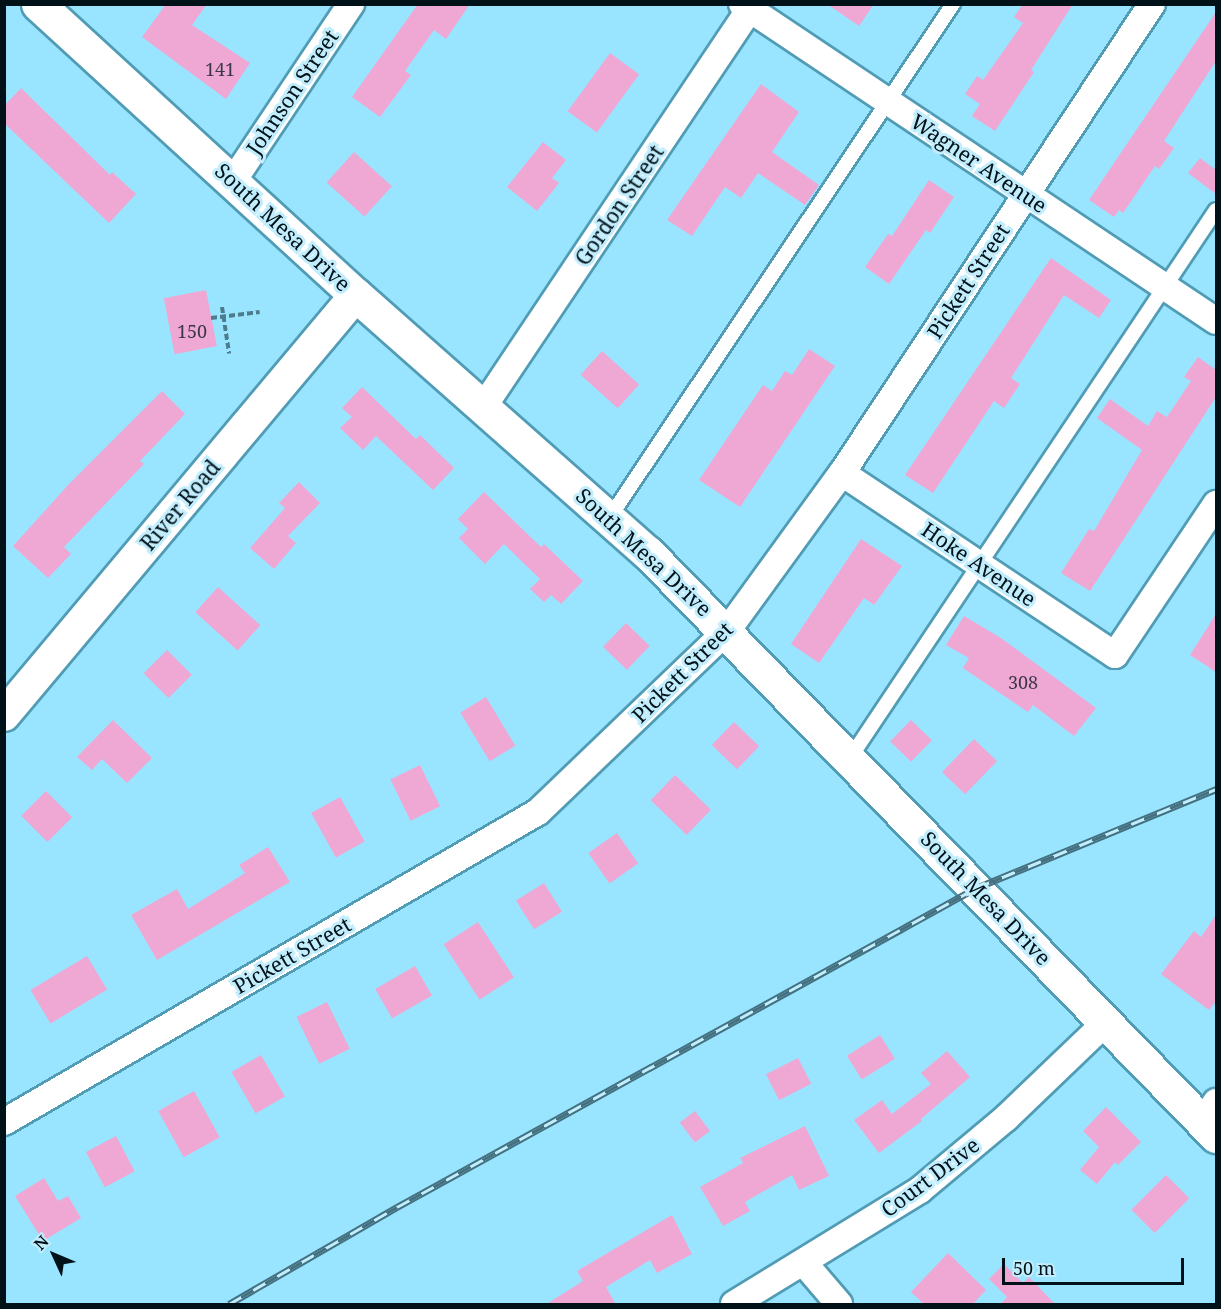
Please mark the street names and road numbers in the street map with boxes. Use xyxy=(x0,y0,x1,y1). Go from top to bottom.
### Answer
street label: Johnson Street xyxy=(241,25,343,159)
street label: Wagner Avenue xyxy=(906,108,1052,218)
street label: Gordon Street xyxy=(570,140,668,270)
street label: South Mesa Drive xyxy=(210,158,356,296)
street label: Pickett Street xyxy=(922,219,1014,343)
street label: River Road xyxy=(135,455,225,555)
street label: South Mesa Drive xyxy=(571,483,717,621)
street label: Hoke Avenue xyxy=(917,517,1041,611)
street label: Pickett Street xyxy=(627,617,737,727)
street label: South Mesa Drive xyxy=(916,826,1056,970)
street label: Pickett Street xyxy=(229,911,355,999)
street label: Court Drive xyxy=(876,1132,984,1222)

